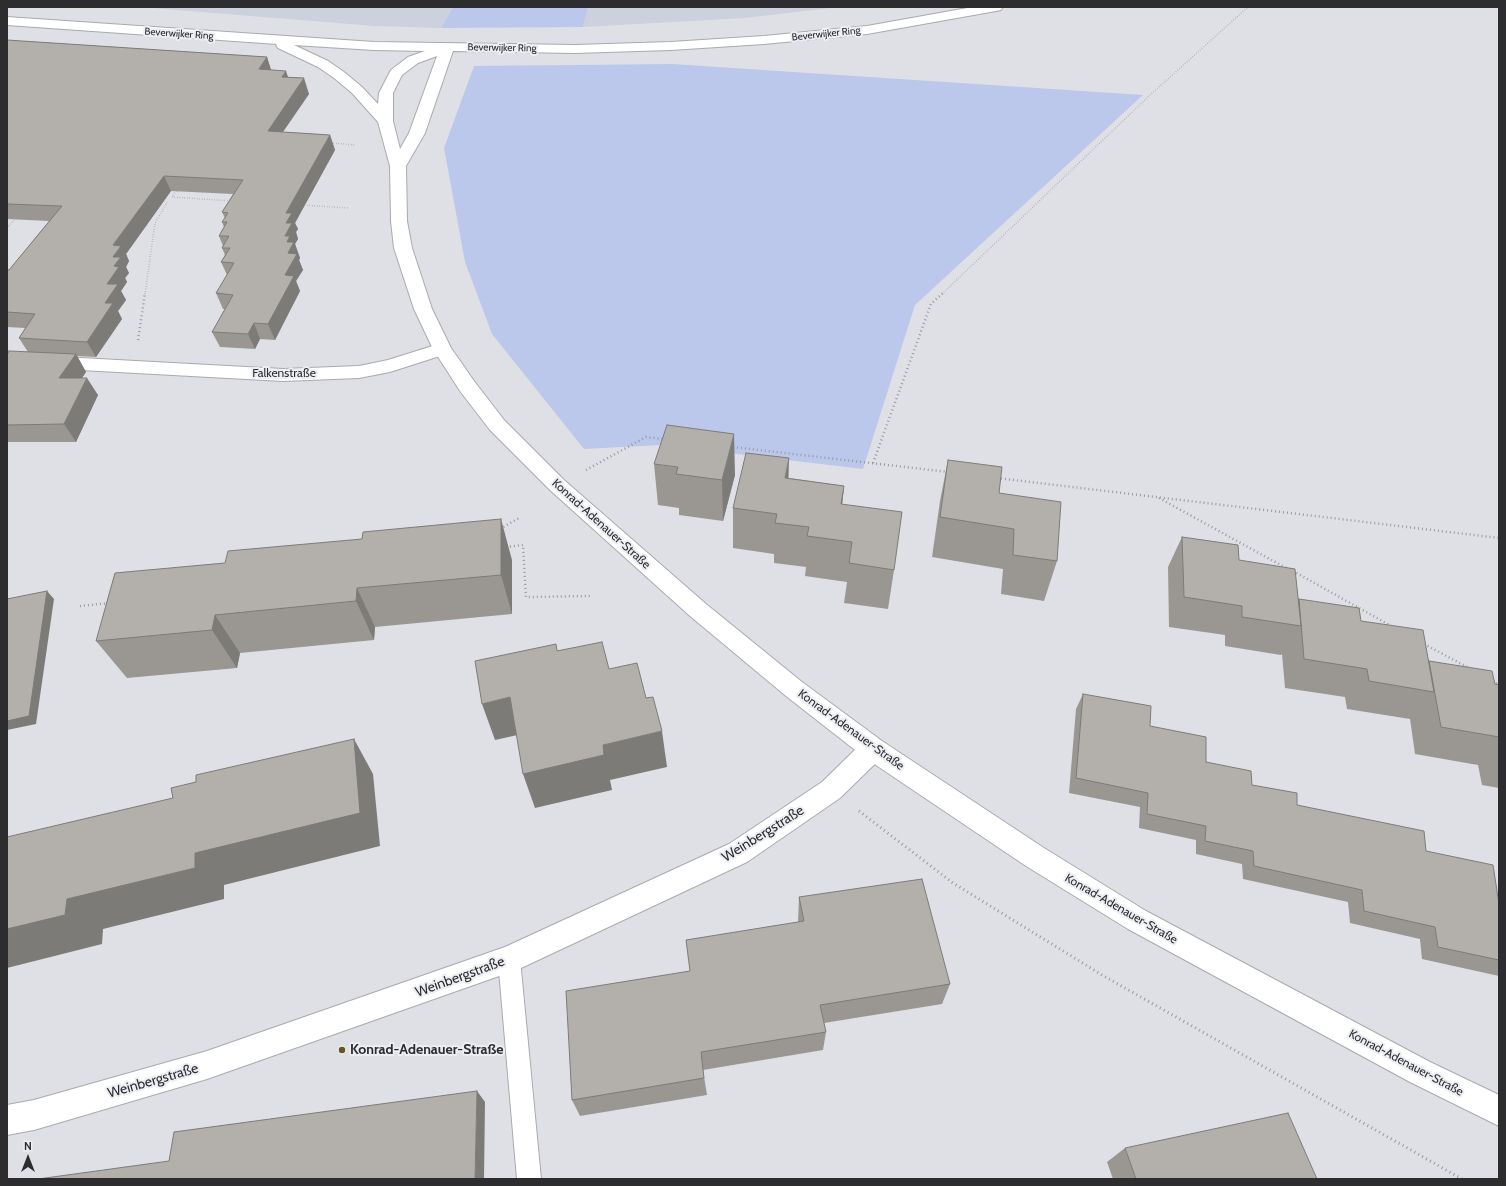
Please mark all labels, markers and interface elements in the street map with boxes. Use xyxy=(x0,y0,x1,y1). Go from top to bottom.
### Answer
street label: Beverwijker Ring xyxy=(791,24,861,44)
street label: Beverwijker Ring xyxy=(144,26,214,42)
street label: Beverwijker Ring xyxy=(467,41,537,55)
street label: Falkenstraße xyxy=(252,366,316,380)
street label: Konrad-Adenauer-Straße xyxy=(549,476,653,572)
street label: Konrad-Adenauer-Straße xyxy=(795,687,907,773)
street label: Weinbergstraße xyxy=(719,802,807,866)
street label: Konrad-Adenauer-Straße xyxy=(1062,871,1180,947)
street label: Weinbergstraße xyxy=(413,953,507,1001)
street label: Konrad-Adenauer-Straße xyxy=(1346,1027,1466,1099)
place label: Konrad-Adenauer-Straße xyxy=(350,1042,503,1058)
marker: Konrad-Adenauer-Straße xyxy=(337,1045,347,1055)
street label: Weinbergstraße xyxy=(106,1060,200,1102)
north arrow xyxy=(8,1138,48,1178)
text: N xyxy=(24,1139,32,1153)

